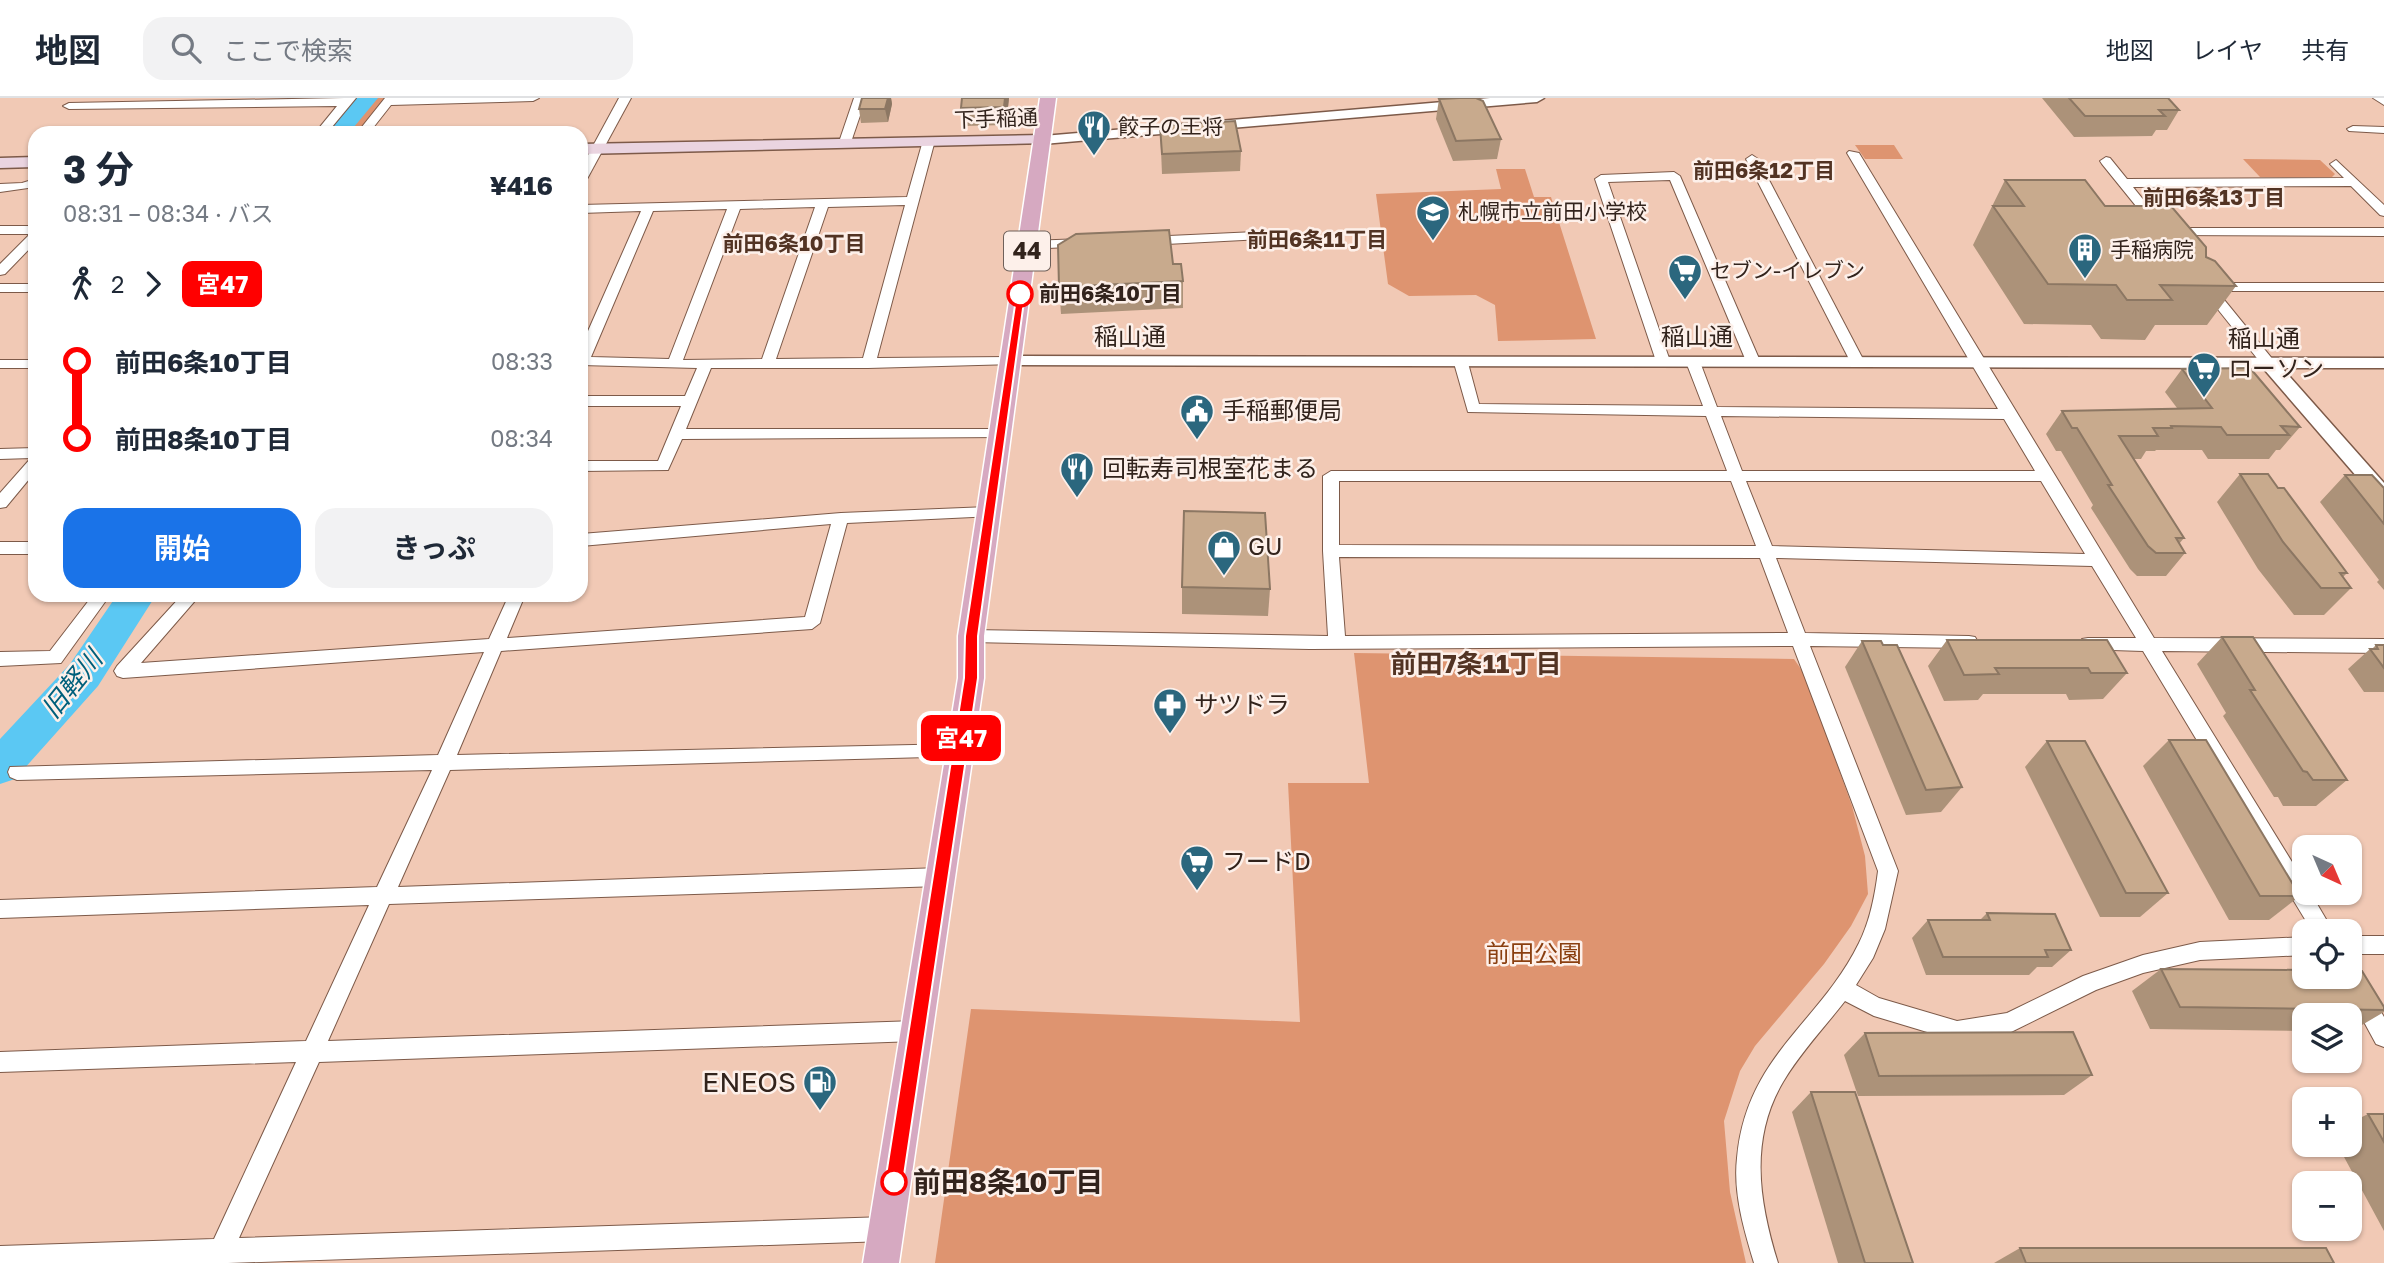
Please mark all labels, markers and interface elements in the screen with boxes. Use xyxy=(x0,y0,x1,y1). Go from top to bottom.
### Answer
search box xyxy=(143,17,633,80)
icon: search xyxy=(167,29,205,67)
text: 地図 xyxy=(35,30,101,69)
text: ここで検索 xyxy=(223,35,353,66)
text: 地図 xyxy=(2106,35,2154,64)
text: レイヤ xyxy=(2192,35,2263,64)
text: 共有 xyxy=(2301,35,2349,64)
street label: 下手稲通 xyxy=(954,104,1038,132)
restaurant icon: 餃子の王将 xyxy=(1075,108,1113,157)
place label: 餃子の王将 xyxy=(1118,113,1223,139)
text: 3 分 xyxy=(63,146,134,191)
district label: 前田6条12丁目 xyxy=(1693,157,1835,183)
text: ¥416 xyxy=(490,170,553,201)
district label: 前田6条13丁目 xyxy=(2143,184,2285,210)
school or university icon: 札幌市立前田小学校 xyxy=(1414,193,1452,242)
place label: 札幌市立前田小学校 xyxy=(1458,198,1647,224)
text: 08:31 – 08:34 · バス xyxy=(63,199,274,227)
district label: 前田6条11丁目 xyxy=(1247,226,1387,252)
district label: 前田6条10丁目 xyxy=(723,230,865,256)
building icon: 手稲病院 xyxy=(2066,231,2104,280)
road number: 44 xyxy=(1004,232,1050,270)
place label: 手稲病院 xyxy=(2110,236,2194,262)
supermarket icon: セブン-イレブン xyxy=(1666,252,1704,301)
place label: セブン-イレブン xyxy=(1710,257,1865,283)
icon: walk xyxy=(63,265,101,303)
icon: forward xyxy=(134,265,172,303)
text: 宮47 xyxy=(196,269,248,298)
text: 2 xyxy=(111,270,124,298)
place label: 前田6条10丁目 xyxy=(1039,280,1182,306)
marker: 前田6条10丁目 xyxy=(1007,281,1033,307)
street label: 稲山通 xyxy=(1094,321,1166,350)
street label: 稲山通 xyxy=(1661,321,1733,350)
street label: 稲山通 xyxy=(2228,323,2300,352)
text: 前田6条10丁目 xyxy=(115,347,292,378)
text: 08:33 xyxy=(491,347,553,375)
supermarket icon: ローソン xyxy=(2185,350,2223,399)
place label: ローソン xyxy=(2228,353,2324,382)
public building icon: 手稲郵便局 xyxy=(1178,392,1216,441)
place label: 手稲郵便局 xyxy=(1222,395,1342,424)
text: 前田8条10丁目 xyxy=(115,424,292,455)
text: 08:34 xyxy=(490,424,553,452)
restaurant icon: 回転寿司根室花まる xyxy=(1058,450,1096,499)
place label: 回転寿司根室花まる xyxy=(1102,453,1318,482)
button: 開始 xyxy=(63,508,301,588)
button: きっぷ xyxy=(315,508,553,588)
shop icon: GU xyxy=(1205,528,1243,577)
place label: GU xyxy=(1248,531,1282,560)
water label: 旧軽川 xyxy=(35,641,110,724)
district label: 前田7条11丁目 xyxy=(1391,648,1561,679)
pharmacy icon: サツドラ xyxy=(1151,686,1189,735)
place label: サツドラ xyxy=(1194,689,1290,718)
line badge: 宮47 xyxy=(921,715,1001,761)
text: 宮47 xyxy=(935,723,987,752)
north arrow xyxy=(2292,835,2362,905)
map controls xyxy=(2292,835,2362,1241)
supermarket icon: フードD xyxy=(1178,843,1216,892)
place label: フードD xyxy=(1222,846,1311,875)
button: locate xyxy=(2292,919,2362,989)
park label: 前田公園 xyxy=(1486,938,1582,967)
button: layers xyxy=(2292,1003,2362,1073)
fuel station icon: ENEOS xyxy=(801,1063,839,1112)
place label: ENEOS xyxy=(702,1065,796,1098)
button: + xyxy=(2292,1087,2362,1157)
place label: 前田8条10丁目 xyxy=(913,1165,1104,1198)
marker: 前田8条10丁目 xyxy=(881,1169,907,1195)
button: − xyxy=(2292,1171,2362,1241)

